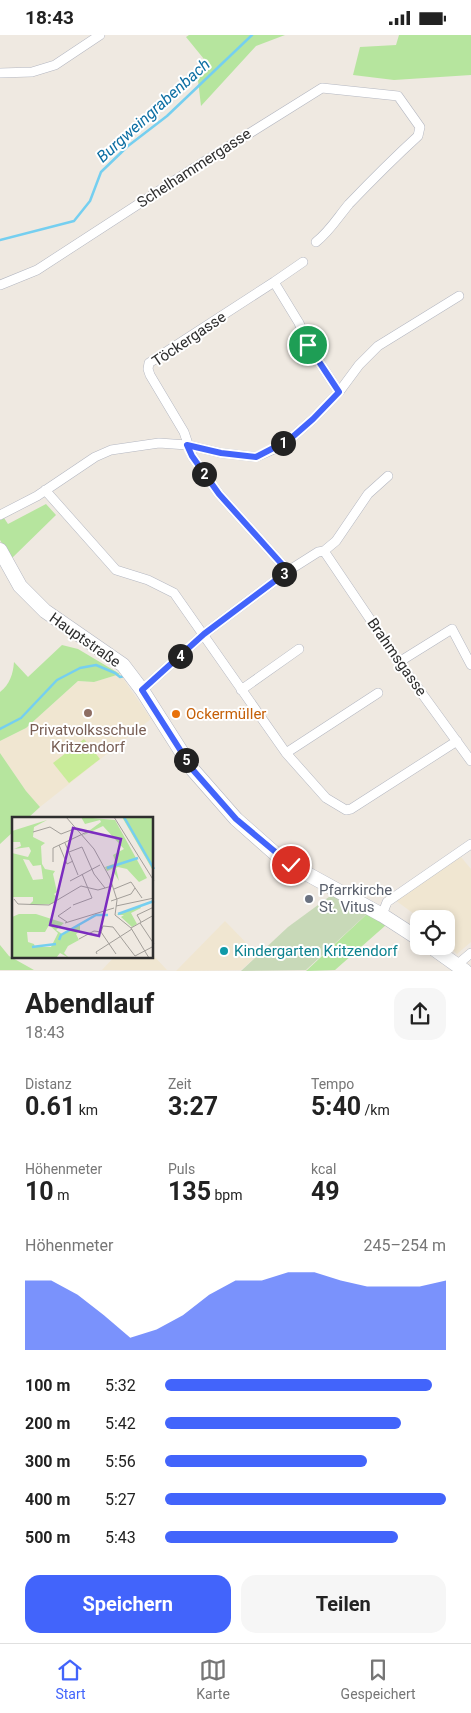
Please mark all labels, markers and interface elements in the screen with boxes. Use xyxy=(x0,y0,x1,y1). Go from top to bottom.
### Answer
text: 18:43 xyxy=(25,6,74,29)
water label: Burgweingrabenbach xyxy=(93,55,214,166)
street label: Schelhammergasse xyxy=(134,124,254,212)
street label: Töckergasse xyxy=(149,308,229,370)
pin xyxy=(287,324,329,366)
icon: arrive xyxy=(294,331,322,359)
pin: 1 xyxy=(270,431,296,455)
text: 1 xyxy=(279,435,288,451)
pin: 2 xyxy=(192,461,216,487)
text: 2 xyxy=(200,466,209,482)
pin: 3 xyxy=(272,561,296,587)
text: 3 xyxy=(280,566,289,582)
street label: Hauptstraße xyxy=(46,609,124,671)
street label: Brahmsgasse xyxy=(363,614,431,700)
pin: 4 xyxy=(168,643,192,669)
text: 4 xyxy=(176,648,185,664)
place label: Ockermüller xyxy=(186,705,266,723)
marker: Privatvolksschule Kritzendorf xyxy=(82,707,94,719)
marker: Ockermüller xyxy=(170,708,182,720)
place label: Privatvolksschule Kritzendorf xyxy=(30,721,146,756)
pin: 5 xyxy=(174,747,198,773)
text: 5 xyxy=(182,752,191,768)
inset map xyxy=(12,817,154,958)
pin xyxy=(270,844,312,886)
icon: check xyxy=(277,851,305,879)
place label: Pfarrkirche St. Vitus xyxy=(319,881,392,916)
marker: Pfarrkirche St. Vitus xyxy=(303,893,315,905)
map controls xyxy=(410,910,455,955)
button: locate xyxy=(410,910,455,955)
place label: Kindergarten Kritzendorf xyxy=(234,942,398,960)
marker: Kindergarten Kritzendorf xyxy=(218,945,230,957)
text: Abendlauf xyxy=(25,987,154,1020)
button: share xyxy=(394,988,446,1040)
text: 18:43 xyxy=(25,1023,65,1042)
text: Distanz xyxy=(25,1076,72,1092)
text: Zeit xyxy=(168,1076,192,1092)
text: Tempo xyxy=(311,1076,354,1092)
text: 0.61 xyxy=(25,1092,75,1121)
text: 3:27 xyxy=(168,1092,218,1121)
text: 5:40 xyxy=(311,1092,361,1121)
text: km xyxy=(75,1102,98,1118)
text: /km xyxy=(361,1102,390,1118)
text: Höhenmeter xyxy=(25,1161,102,1177)
text: Puls xyxy=(168,1161,195,1177)
text: kcal xyxy=(311,1161,336,1177)
text: 10 xyxy=(25,1177,54,1206)
text: 135 xyxy=(168,1177,211,1206)
text: 49 xyxy=(311,1177,340,1206)
text: m xyxy=(54,1187,69,1203)
text: bpm xyxy=(211,1187,243,1203)
text: Höhenmeter xyxy=(25,1236,113,1255)
text: 245–254 m xyxy=(364,1236,446,1255)
text: 100 m xyxy=(25,1376,70,1395)
text: 5:32 xyxy=(105,1376,136,1395)
text: 200 m xyxy=(25,1414,70,1433)
text: 5:42 xyxy=(105,1414,136,1433)
text: 300 m xyxy=(25,1452,70,1471)
text: 5:56 xyxy=(105,1452,136,1471)
text: 400 m xyxy=(25,1490,70,1509)
text: 5:27 xyxy=(105,1490,136,1509)
text: 500 m xyxy=(25,1528,70,1547)
text: 5:43 xyxy=(105,1528,136,1547)
button: Speichern xyxy=(25,1575,231,1633)
button: Teilen xyxy=(241,1575,446,1633)
tab: Start xyxy=(55,1656,86,1702)
tab: Karte xyxy=(196,1656,230,1702)
tab: Gespeichert xyxy=(341,1656,416,1702)

